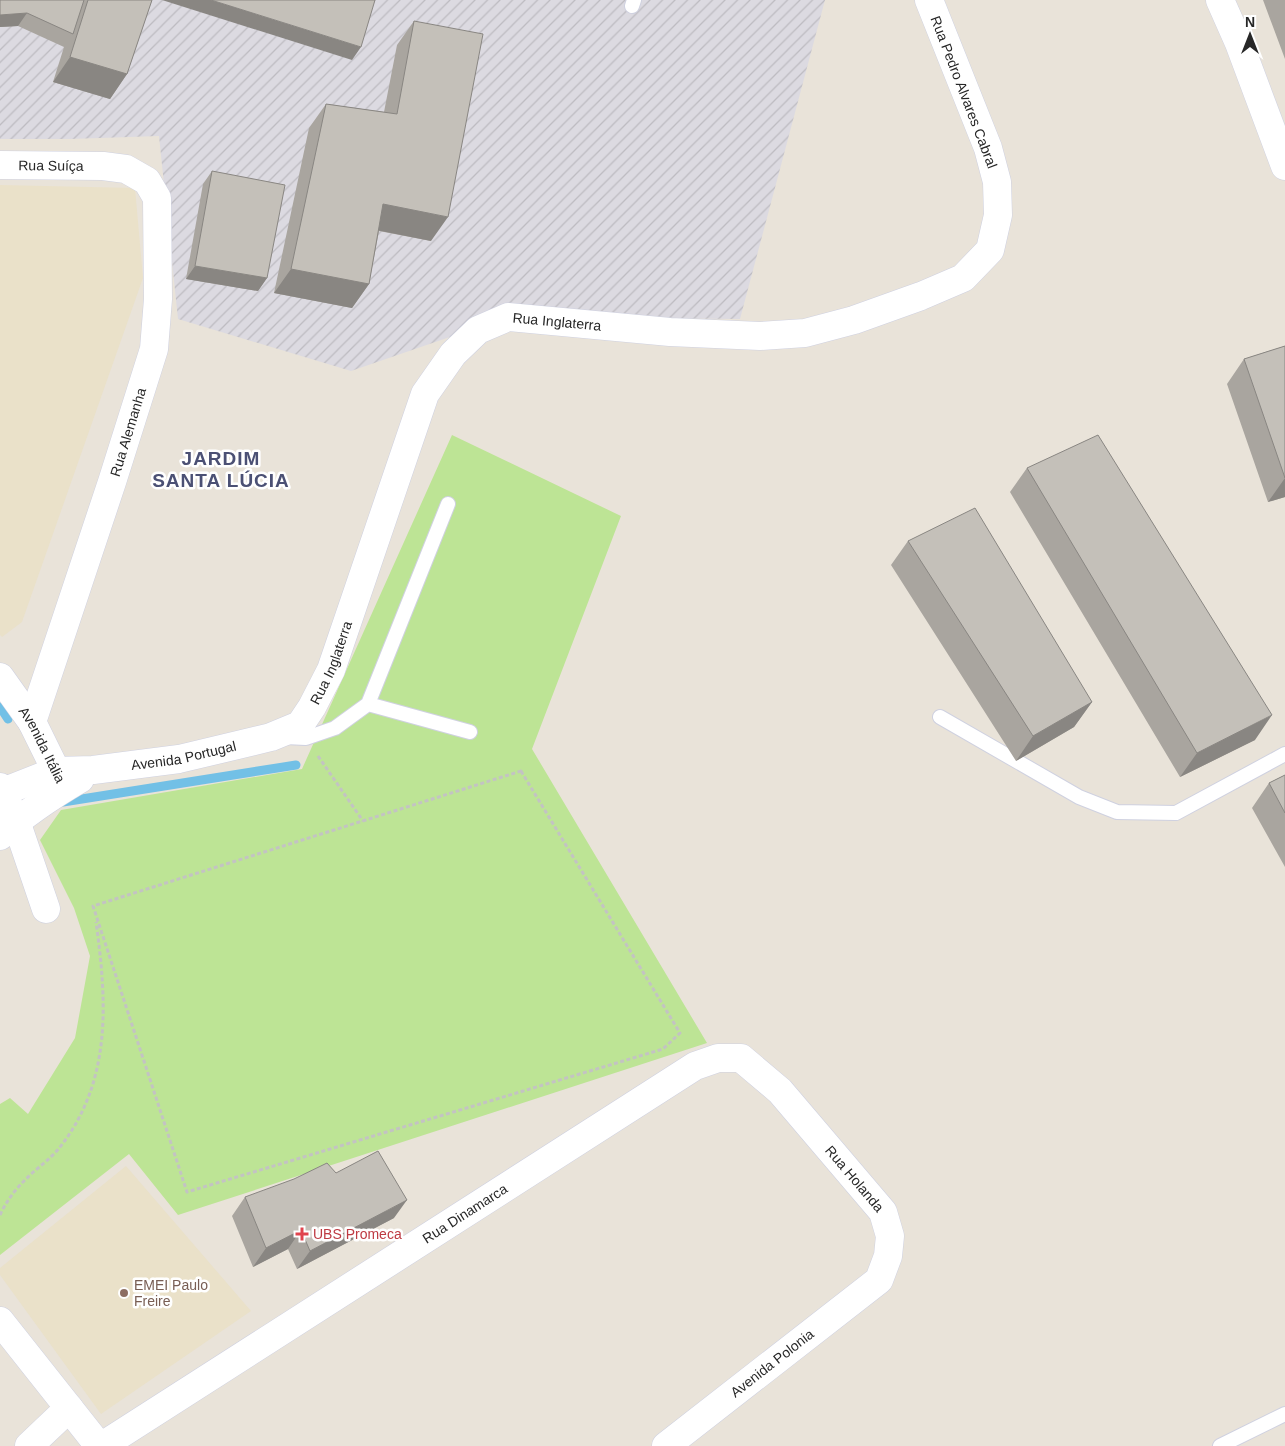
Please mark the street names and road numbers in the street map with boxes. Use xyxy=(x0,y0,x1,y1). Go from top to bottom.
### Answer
street label: Rua Pedro Alvares Cabral xyxy=(928,14,1000,170)
street label: Rua Suíça xyxy=(18,157,84,174)
street label: Rua Inglaterra xyxy=(512,309,602,334)
street label: Rua Alemanha xyxy=(107,386,149,478)
street label: Rua Inglaterra xyxy=(307,619,355,707)
street label: Avenida Itália xyxy=(16,703,69,786)
street label: Avenida Portugal xyxy=(130,738,238,773)
street label: Rua Holanda xyxy=(822,1142,887,1215)
street label: Rua Dinamarca xyxy=(420,1180,510,1246)
street label: Avenida Polonia xyxy=(727,1325,817,1400)

